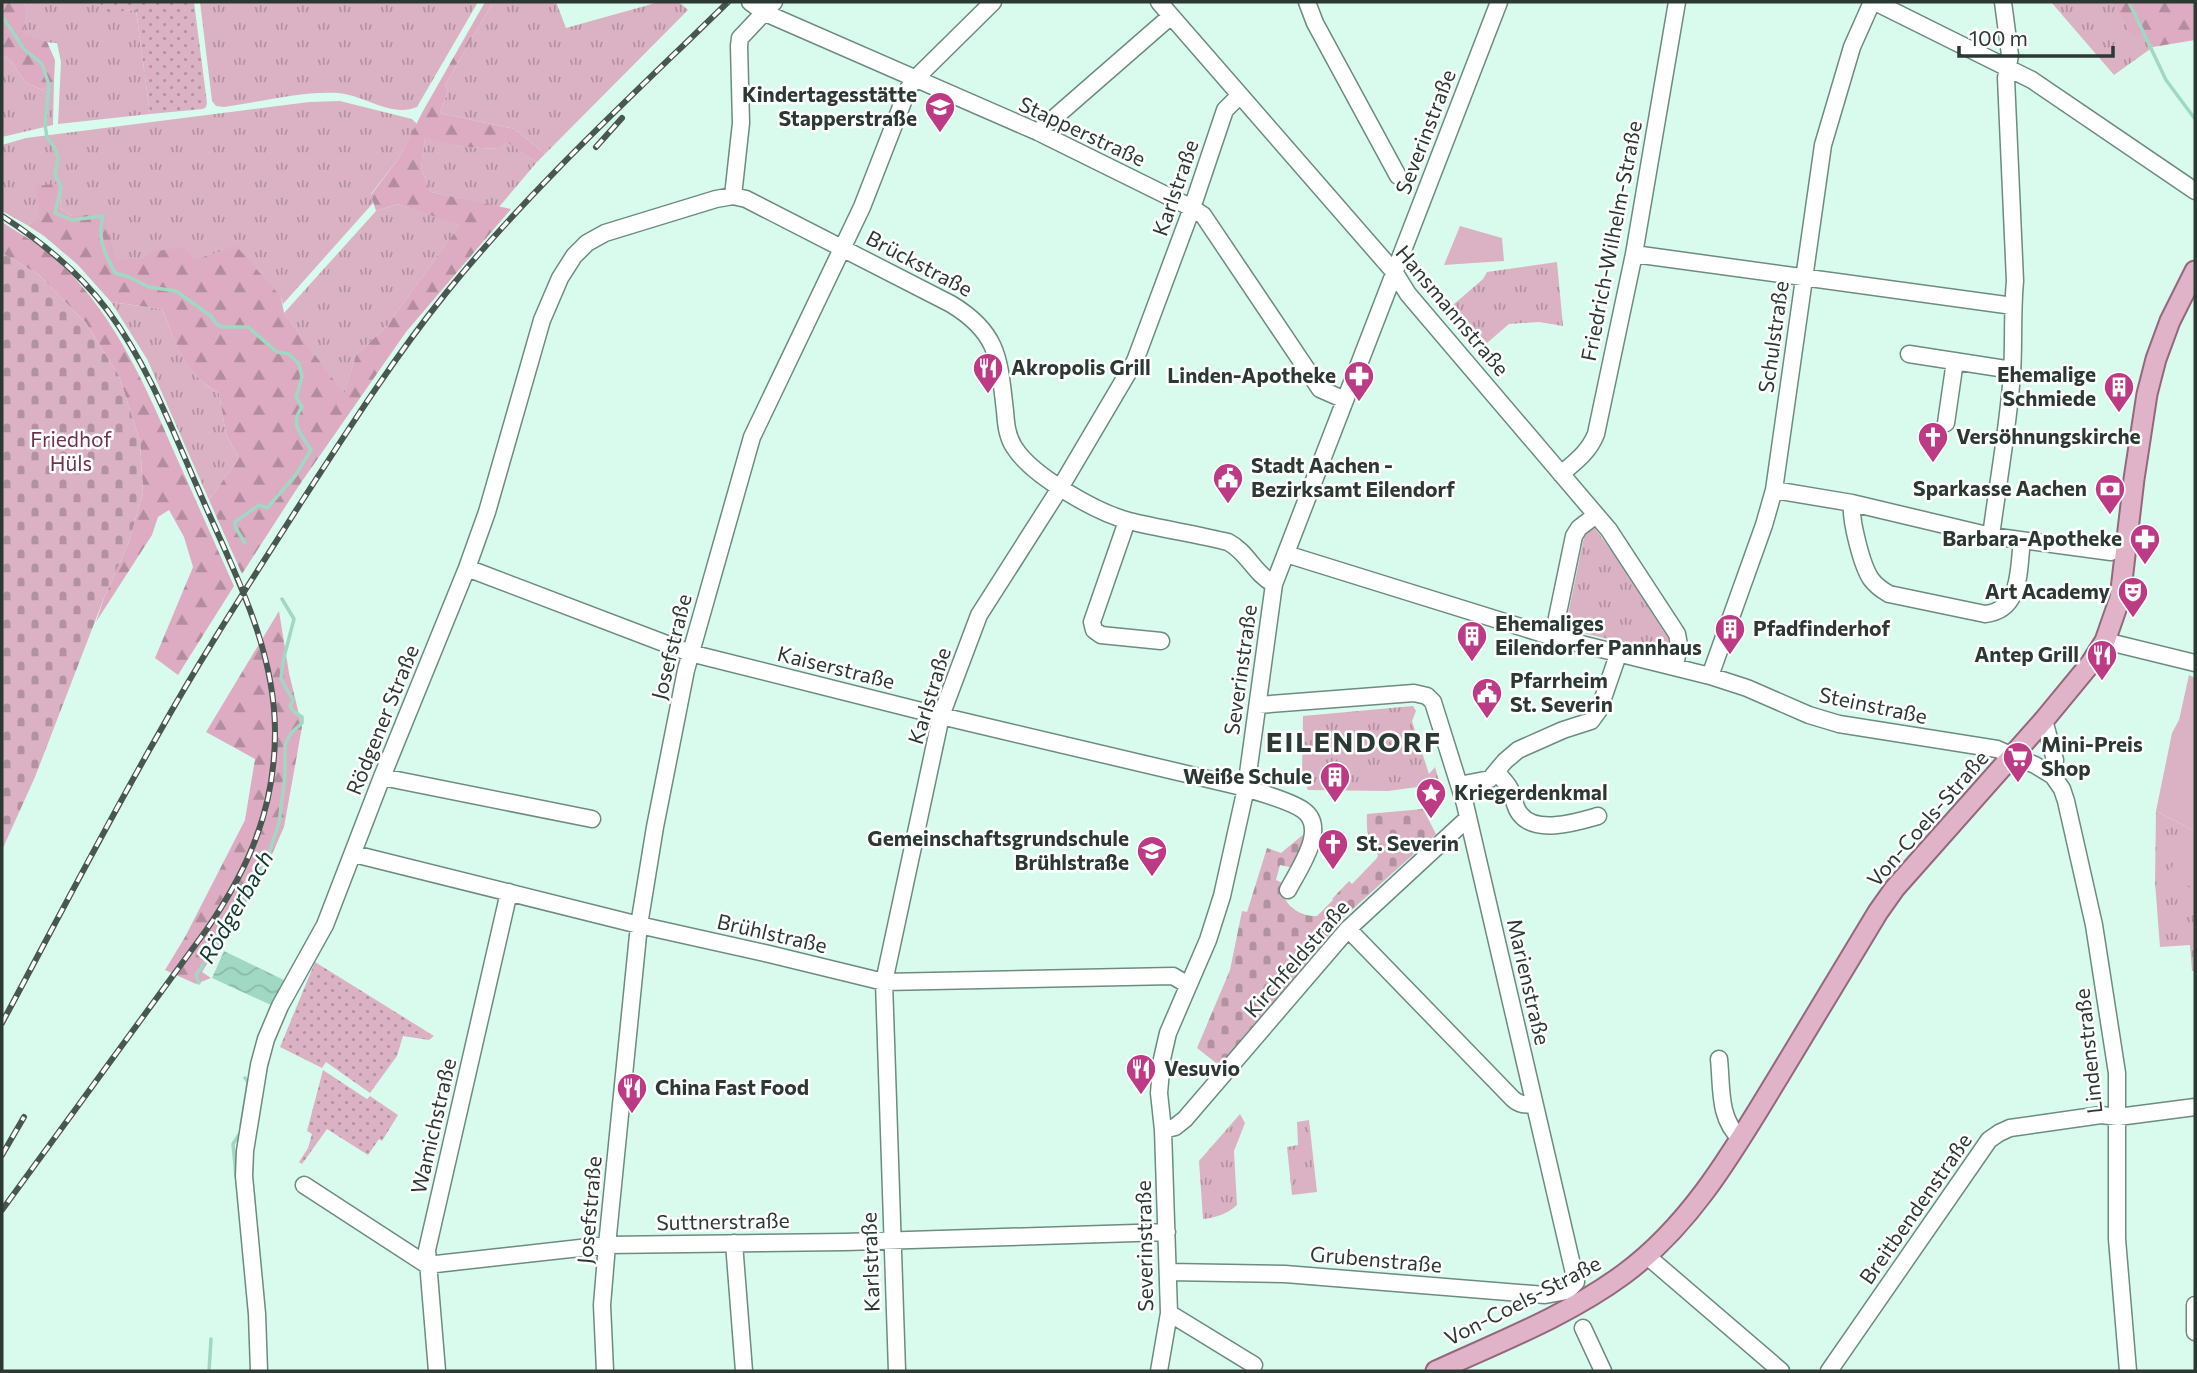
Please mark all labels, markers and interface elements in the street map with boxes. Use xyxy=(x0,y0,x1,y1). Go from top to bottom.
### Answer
scale bar xyxy=(1959,14,2113,58)
text: 100 m xyxy=(1969,25,2028,50)
street label: Severinstraße xyxy=(1389,66,1460,197)
place label: Kindertagesstätte Stapperstraße xyxy=(742,81,917,130)
school or university icon: Kindertagesstätte Stapperstraße xyxy=(923,90,957,134)
street label: Stapperstraße xyxy=(1015,90,1150,171)
street label: Friedrich-Wilhelm-Straße xyxy=(1575,118,1646,363)
street label: Karlstraße xyxy=(1147,136,1203,239)
street label: Brückstraße xyxy=(862,224,977,301)
street label: Hansmannstraße xyxy=(1391,240,1515,380)
street label: Schulstraße xyxy=(1752,279,1793,394)
restaurant icon: Akropolis Grill xyxy=(971,351,1005,395)
place label: Akropolis Grill xyxy=(1011,354,1151,379)
pharmacy icon: Linden-Apotheke xyxy=(1342,359,1376,403)
place label: Ehemalige Schmiede xyxy=(1997,361,2096,410)
place label: Linden-Apotheke xyxy=(1167,362,1336,387)
building icon: Ehemalige Schmiede xyxy=(2102,370,2136,414)
church icon: Versöhnungskirche xyxy=(1916,420,1950,464)
place label: Versöhnungskirche xyxy=(1956,423,2141,448)
park label: Friedhof Hüls xyxy=(30,426,112,475)
place label: Stadt Aachen - Bezirksamt Eilendorf xyxy=(1251,452,1455,501)
public building icon: Stadt Aachen - Bezirksamt Eilendorf xyxy=(1211,461,1245,505)
bank icon: Sparkasse Aachen xyxy=(2093,472,2127,516)
place label: Sparkasse Aachen xyxy=(1913,475,2087,500)
pharmacy icon: Barbara-Apotheke xyxy=(2128,522,2162,566)
place label: Barbara-Apotheke xyxy=(1942,525,2122,550)
theatre icon: Art Academy xyxy=(2116,575,2150,619)
place label: Art Academy xyxy=(1985,578,2110,603)
street label: Josefstraße xyxy=(645,591,696,702)
street label: Severinstraße xyxy=(1218,603,1261,737)
place label: Ehemaliges Eilendorfer Pannhaus xyxy=(1495,610,1702,659)
building icon: Pfadfinderhof xyxy=(1713,612,1747,656)
place label: Pfadfinderhof xyxy=(1753,615,1891,640)
building icon: Ehemaliges Eilendorfer Pannhaus xyxy=(1455,619,1489,663)
restaurant icon: Antep Grill xyxy=(2085,638,2119,682)
street label: Kaiserstraße xyxy=(775,640,898,693)
street label: Rödgener Straße xyxy=(340,641,423,798)
place label: Antep Grill xyxy=(1974,641,2079,666)
street label: Karlstraße xyxy=(902,644,955,747)
place label: Pfarrheim St. Severin xyxy=(1510,667,1613,716)
public building icon: Pfarrheim St. Severin xyxy=(1470,676,1504,720)
street label: Steinstraße xyxy=(1817,681,1930,728)
district label: EILENDORF xyxy=(1266,724,1442,758)
place label: Mini-Preis Shop xyxy=(2041,731,2143,780)
supermarket icon: Mini-Preis Shop xyxy=(2001,740,2035,784)
street label: Von-Coels-Straße xyxy=(1861,745,1993,891)
building icon: Weiße Schule xyxy=(1318,760,1352,804)
place label: Weiße Schule xyxy=(1183,763,1312,788)
place icon: Kriegerdenkmal xyxy=(1414,776,1448,820)
place label: Kriegerdenkmal xyxy=(1454,779,1608,804)
place label: Gemeinschaftsgrundschule Brühlstraße xyxy=(867,825,1129,874)
church icon: St. Severin xyxy=(1316,827,1350,871)
place label: St. Severin xyxy=(1356,830,1459,855)
school or university icon: Gemeinschaftsgrundschule Brühlstraße xyxy=(1135,834,1169,878)
water label: Rödgerbach xyxy=(192,845,279,968)
street label: Kirchfeldstraße xyxy=(1238,894,1354,1022)
street label: Brühlstraße xyxy=(715,908,830,957)
street label: Marienstraße xyxy=(1503,916,1556,1047)
street label: Lindenstraße xyxy=(2069,987,2107,1115)
restaurant icon: Vesuvio xyxy=(1124,1052,1158,1096)
street label: Wamichstraße xyxy=(405,1055,460,1196)
place label: Vesuvio xyxy=(1164,1055,1240,1080)
restaurant icon: China Fast Food xyxy=(615,1071,649,1115)
place label: China Fast Food xyxy=(655,1074,809,1099)
street label: Breitbendenstraße xyxy=(1853,1128,1976,1288)
street label: Josefstraße xyxy=(571,1155,606,1265)
street label: Severinstraße xyxy=(1130,1180,1157,1312)
street label: Suttnerstraße xyxy=(656,1207,790,1234)
street label: Karlstraße xyxy=(855,1212,884,1312)
street label: Grubenstraße xyxy=(1309,1240,1443,1277)
street label: Von-Coels-Straße xyxy=(1440,1250,1605,1350)

